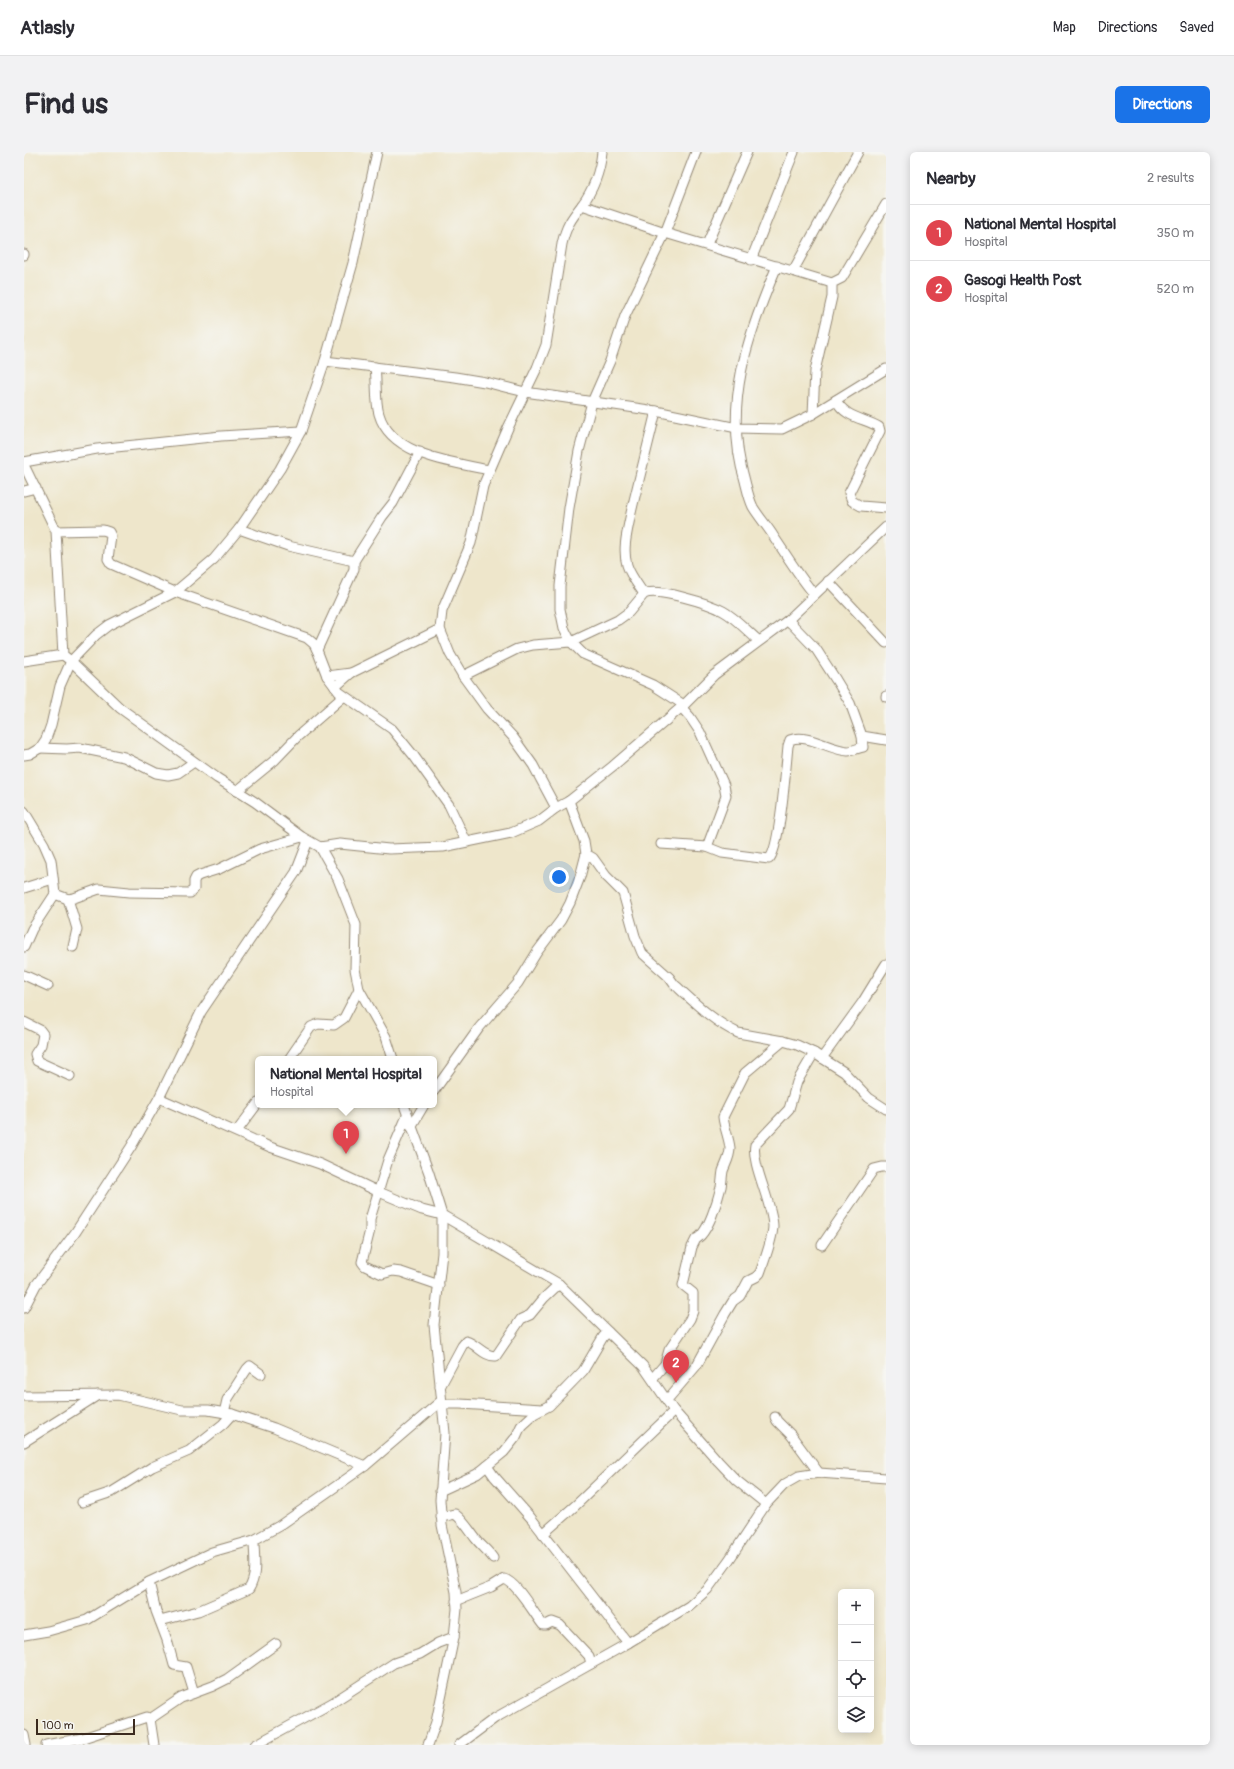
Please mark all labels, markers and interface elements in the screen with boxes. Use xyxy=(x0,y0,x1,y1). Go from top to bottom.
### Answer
text: Atlasly xyxy=(20,16,74,40)
text: Map xyxy=(1053,19,1076,36)
text: Directions xyxy=(1098,19,1157,36)
text: Saved xyxy=(1179,19,1214,36)
button: Directions xyxy=(1115,86,1210,123)
text: Find us xyxy=(24,87,108,122)
text: Nearby xyxy=(926,168,975,189)
text: 2 results xyxy=(1147,170,1194,186)
text: National Mental Hospital xyxy=(964,215,1116,234)
text: 1 xyxy=(936,225,942,241)
text: 350 m xyxy=(1156,225,1194,241)
text: Hospital xyxy=(964,234,1008,250)
text: Gasogi Health Post xyxy=(964,271,1081,290)
text: 2 xyxy=(935,281,943,297)
text: 520 m xyxy=(1156,281,1194,297)
text: Hospital xyxy=(964,290,1008,306)
your location xyxy=(549,867,569,887)
popup xyxy=(255,1056,437,1108)
text: National Mental Hospital xyxy=(270,1065,422,1084)
text: Hospital xyxy=(270,1084,314,1100)
pin: 1 xyxy=(333,1121,359,1154)
pin: 2 xyxy=(663,1350,689,1383)
map controls xyxy=(838,1589,874,1733)
button: + xyxy=(838,1589,874,1625)
button: − xyxy=(838,1625,874,1661)
button: locate xyxy=(838,1661,874,1697)
button: layers xyxy=(838,1697,874,1733)
scale bar xyxy=(36,1717,135,1736)
text: 100 m xyxy=(42,1719,73,1732)

